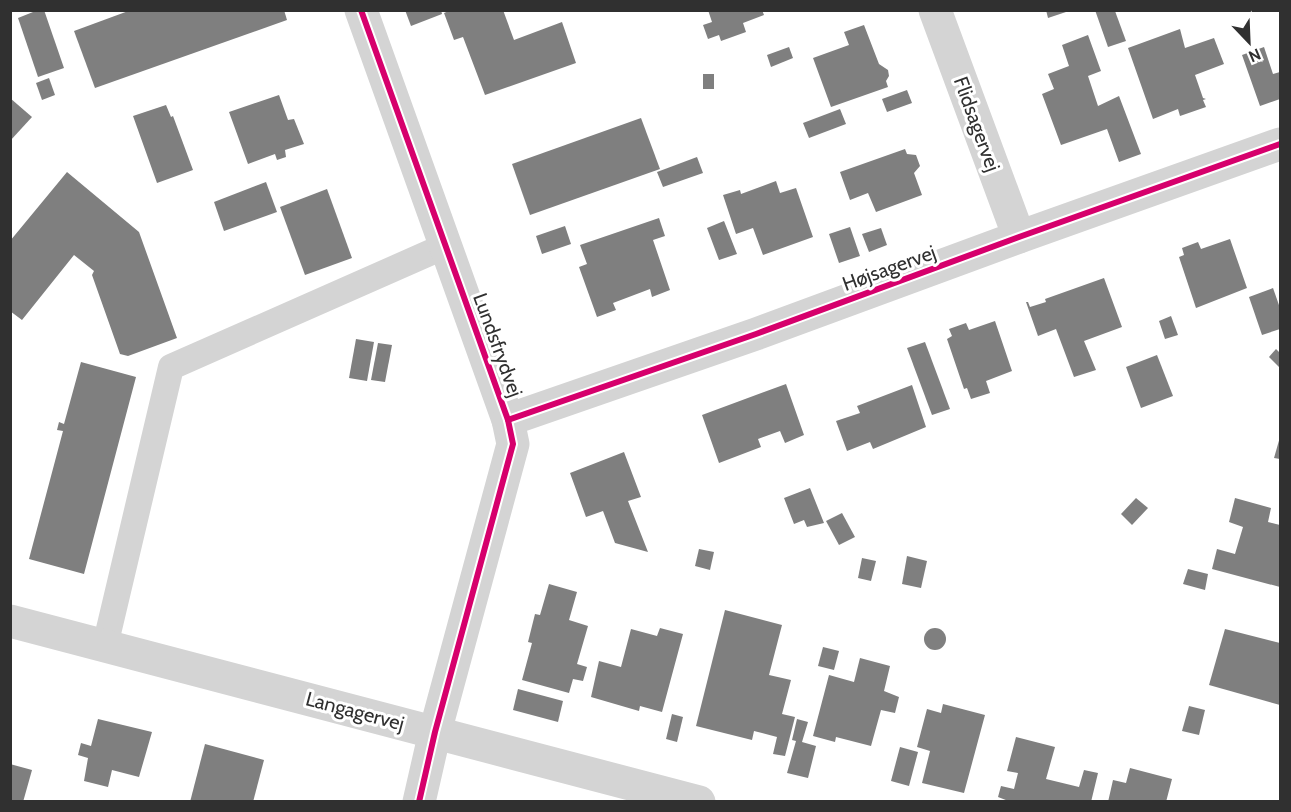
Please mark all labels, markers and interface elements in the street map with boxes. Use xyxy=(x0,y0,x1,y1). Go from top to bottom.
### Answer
north arrow xyxy=(1219,12,1279,72)
text: N xyxy=(1246,44,1264,66)
street label: Flidsagervej xyxy=(949,73,1005,175)
street label: Højsagervej xyxy=(839,240,939,296)
street label: Lundsfrydvej xyxy=(468,290,528,400)
street label: Langagervej xyxy=(303,686,407,736)

